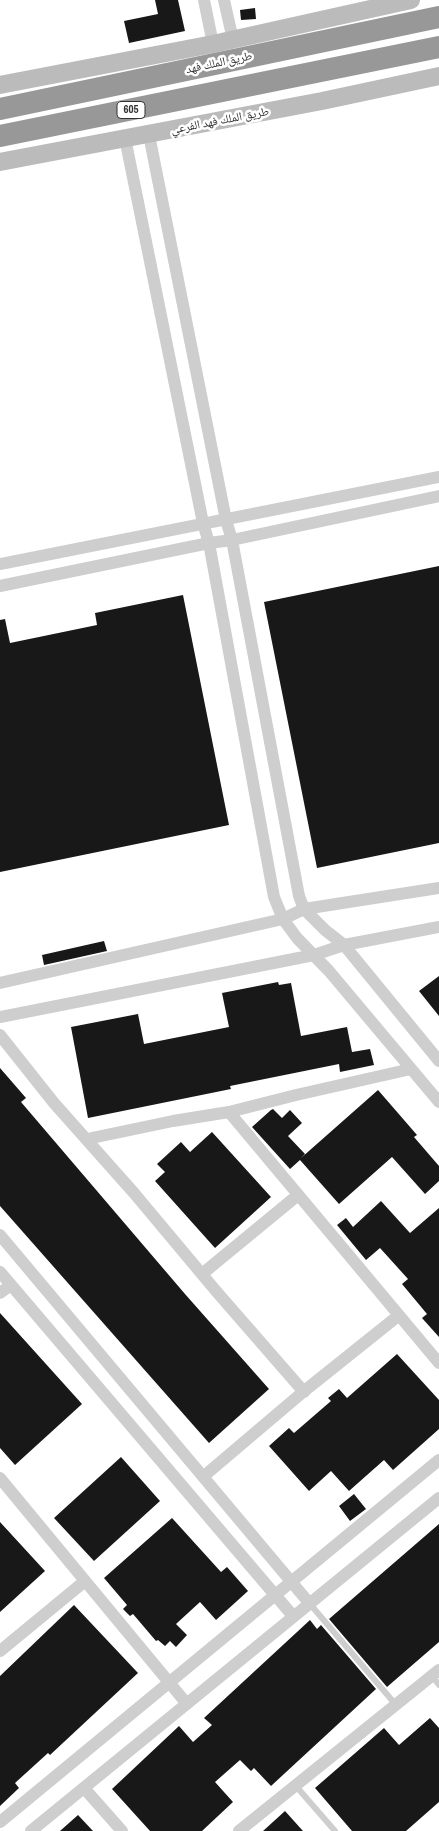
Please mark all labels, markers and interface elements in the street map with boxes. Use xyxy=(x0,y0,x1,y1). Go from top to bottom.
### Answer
street label: طريق الملك فهد xyxy=(184,49,254,77)
road number: 605 xyxy=(117,102,145,118)
street label: طريق الملك فهد الفرعي xyxy=(170,104,270,138)

